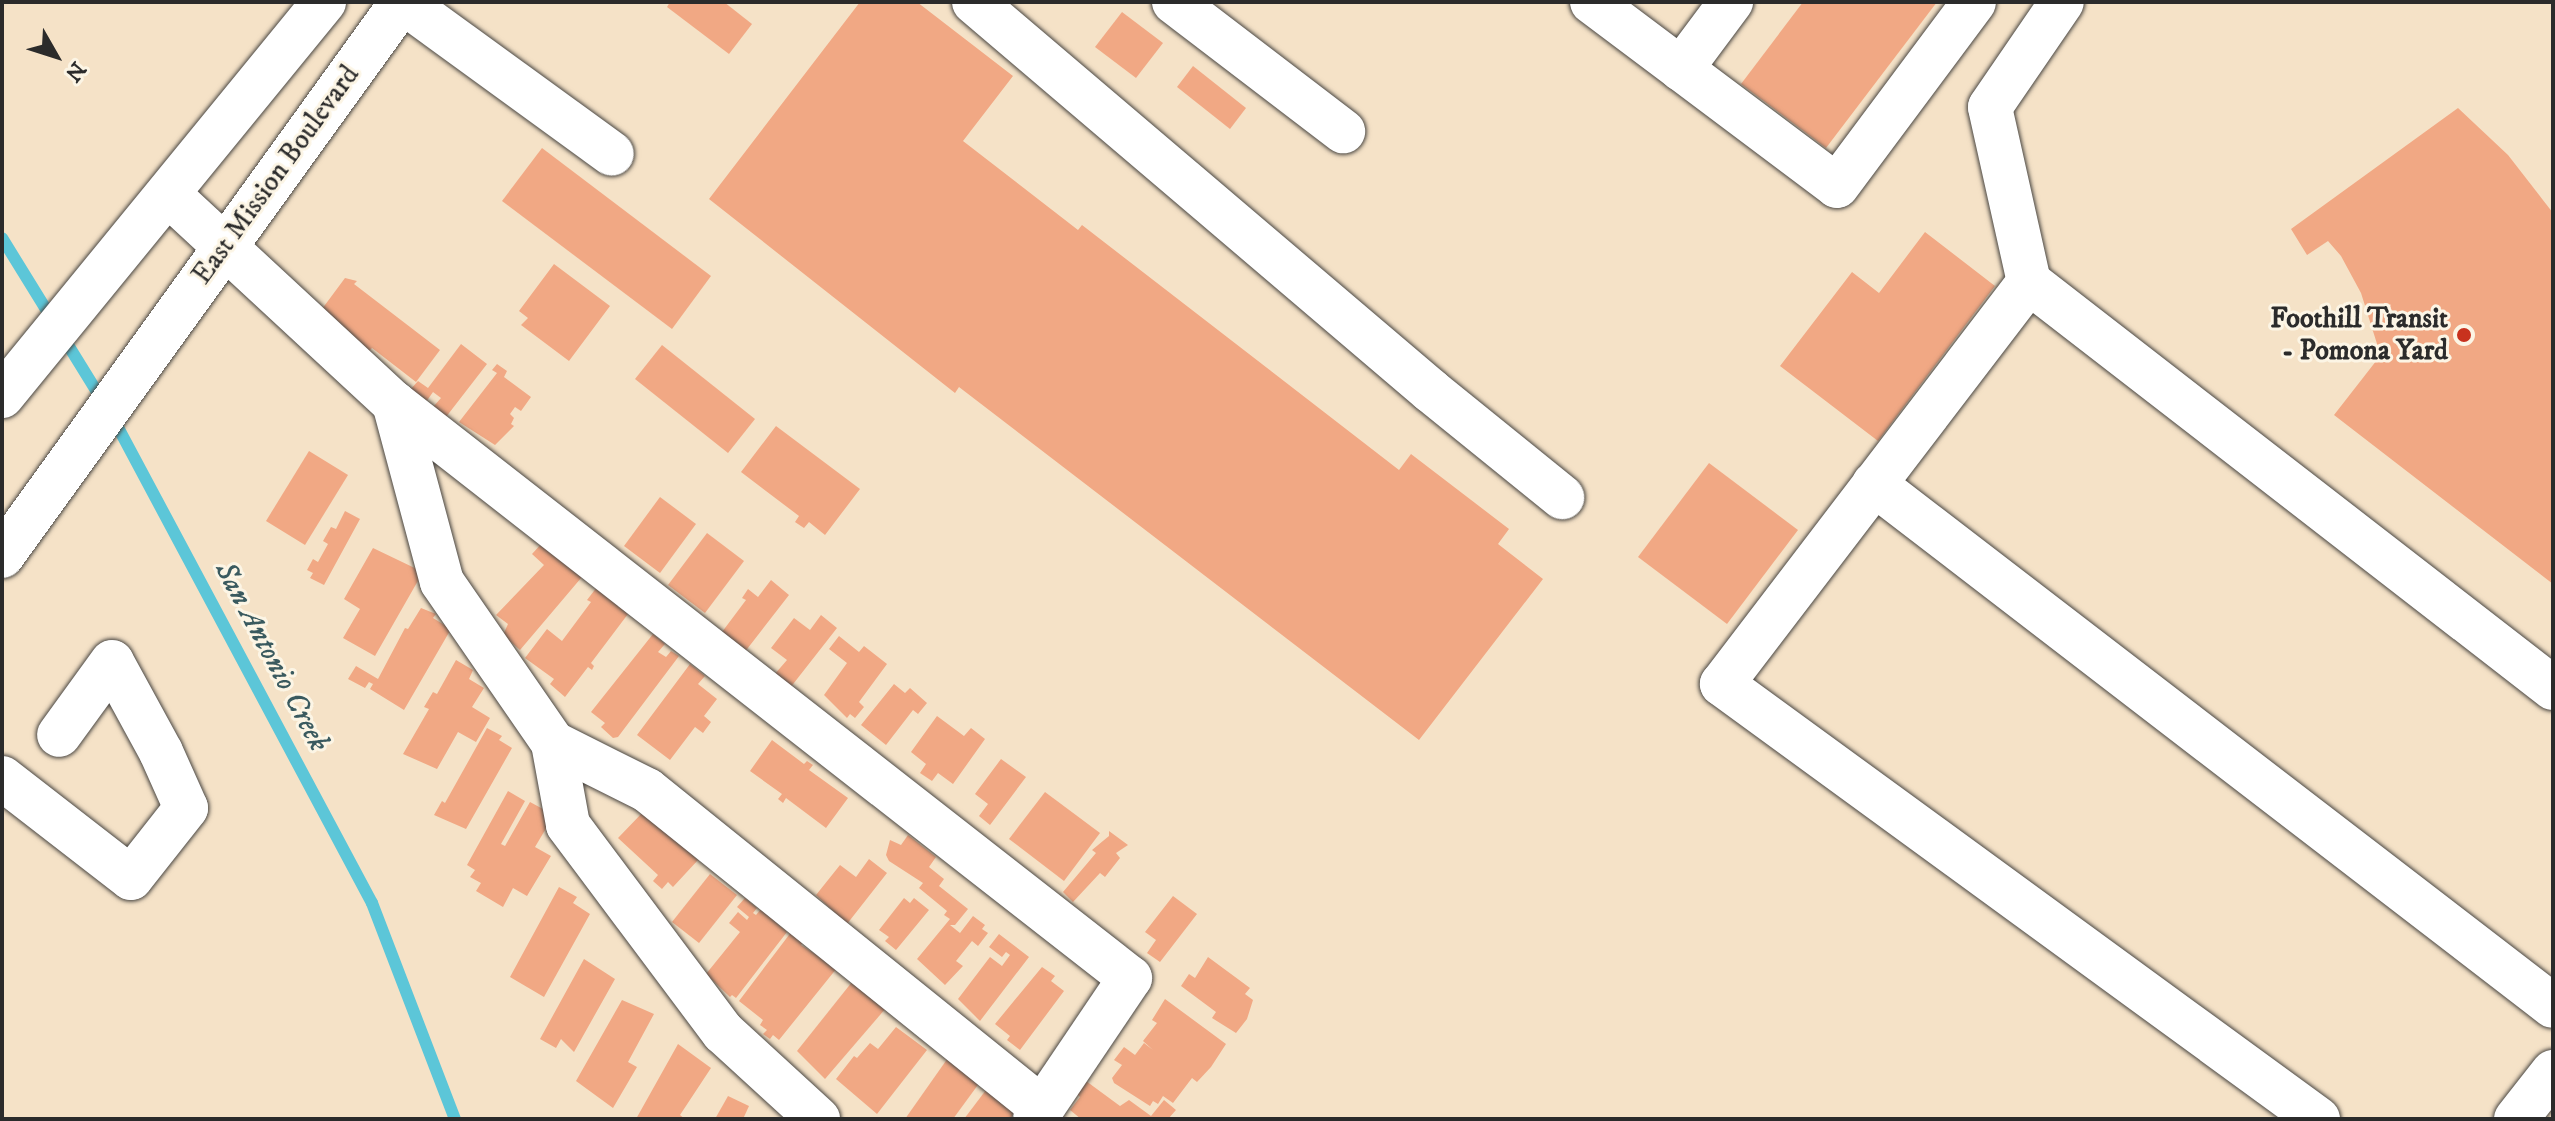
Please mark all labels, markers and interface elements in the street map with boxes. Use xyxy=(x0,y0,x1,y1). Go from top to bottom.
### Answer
north arrow xyxy=(16,16,96,96)
text: N xyxy=(59,56,91,87)
street label: East Mission Boulevard xyxy=(185,59,367,291)
place label: Foothill Transit - Pomona Yard xyxy=(2270,302,2448,368)
marker: Foothill Transit - Pomona Yard xyxy=(2455,326,2473,344)
water label: San Antonio Creek xyxy=(206,556,336,758)

